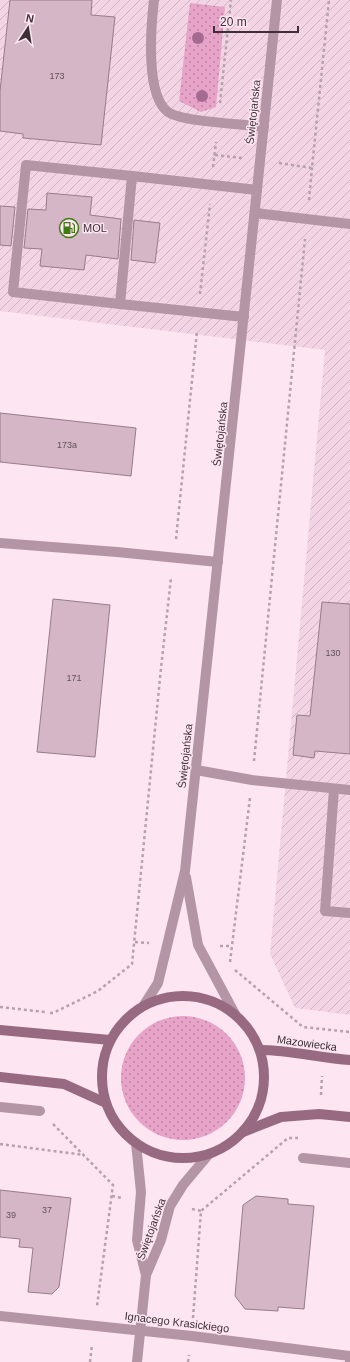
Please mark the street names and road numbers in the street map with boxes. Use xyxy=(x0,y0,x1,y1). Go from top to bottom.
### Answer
street label: Świętojańska xyxy=(244,78,262,145)
street label: Świętojańska xyxy=(211,400,229,467)
street label: Świętojańska xyxy=(176,722,194,789)
street label: Mazowiecka xyxy=(276,1033,339,1053)
street label: Świętojańska xyxy=(134,1196,168,1262)
street label: Ignacego Krasickiego xyxy=(124,1310,230,1334)

